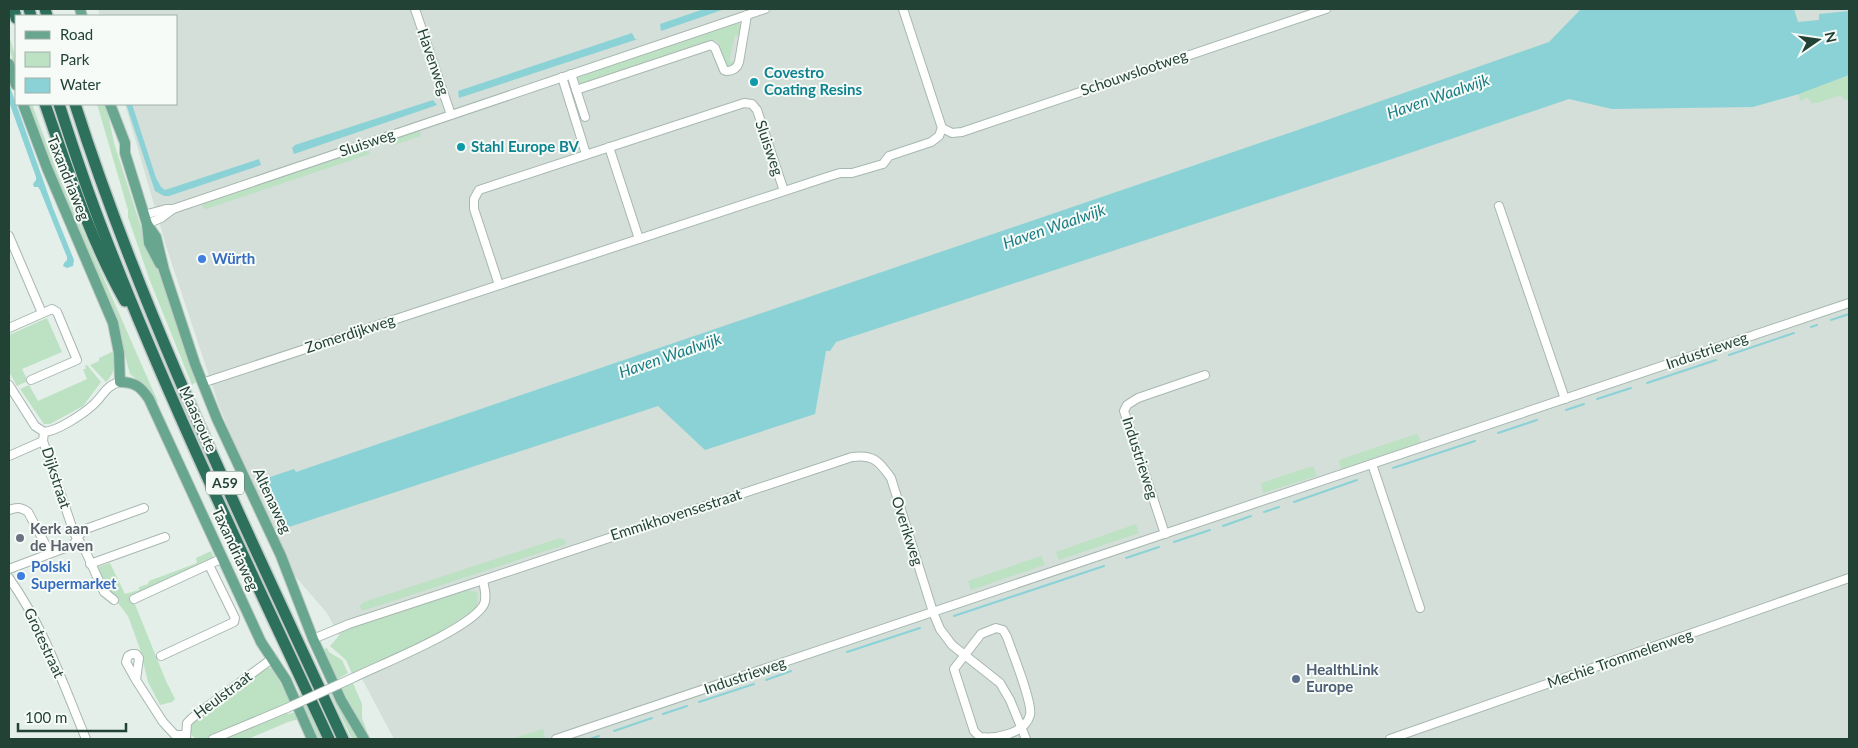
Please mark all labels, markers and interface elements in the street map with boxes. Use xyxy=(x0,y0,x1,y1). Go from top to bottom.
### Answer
legend xyxy=(15,15,178,105)
north arrow xyxy=(1793,15,1843,65)
text: Road xyxy=(60,25,93,43)
street label: Havenweg xyxy=(414,26,454,98)
text: N xyxy=(1822,30,1841,44)
street label: Schouwslootweg xyxy=(1078,45,1190,99)
text: Park xyxy=(60,50,90,68)
place label: Covestro Coating Resins xyxy=(764,63,863,98)
water label: Haven Waalwijk xyxy=(1384,69,1492,122)
text: Water xyxy=(60,75,101,93)
marker: Covestro Coating Resins xyxy=(748,76,760,88)
street label: Sluisweg xyxy=(752,118,788,178)
street label: Sluisweg xyxy=(337,124,397,160)
street label: Taxandriaweg xyxy=(44,132,94,223)
place label: Stahl Europe BV xyxy=(471,137,580,155)
marker: Stahl Europe BV xyxy=(455,141,467,153)
water label: Haven Waalwijk xyxy=(1000,199,1108,252)
place label: Würth xyxy=(212,249,255,267)
marker: Würth xyxy=(196,253,208,265)
street label: Zomerdijkweg xyxy=(303,310,397,356)
water label: Haven Waalwijk xyxy=(616,328,724,381)
street label: Industrieweg xyxy=(1663,328,1750,372)
street label: Maasroute xyxy=(176,383,221,454)
street label: Industrieweg xyxy=(1119,414,1163,501)
street label: Dijkstraat xyxy=(39,445,76,511)
street label: Altenaweg xyxy=(250,465,296,536)
road number: A59 xyxy=(206,472,244,494)
street label: Emmikhovensestraat xyxy=(608,484,744,544)
street label: Overikweg xyxy=(888,494,928,568)
street label: Taxandriaweg xyxy=(209,504,263,593)
place label: Kerk aan de Haven xyxy=(30,519,93,554)
marker: Kerk aan de Haven xyxy=(14,532,26,544)
place label: Polski Supermarket xyxy=(31,557,117,592)
marker: Polski Supermarket xyxy=(15,570,27,582)
street label: Grotestraat xyxy=(21,605,69,681)
street label: Mechie Trommelenweg xyxy=(1545,625,1695,691)
street label: Industrieweg xyxy=(701,653,788,697)
place label: HealthLink Europe xyxy=(1306,660,1380,695)
street label: Heulstraat xyxy=(190,666,256,722)
marker: HealthLink Europe xyxy=(1290,673,1302,685)
scale bar xyxy=(18,700,125,732)
text: 100 m xyxy=(25,708,67,726)

